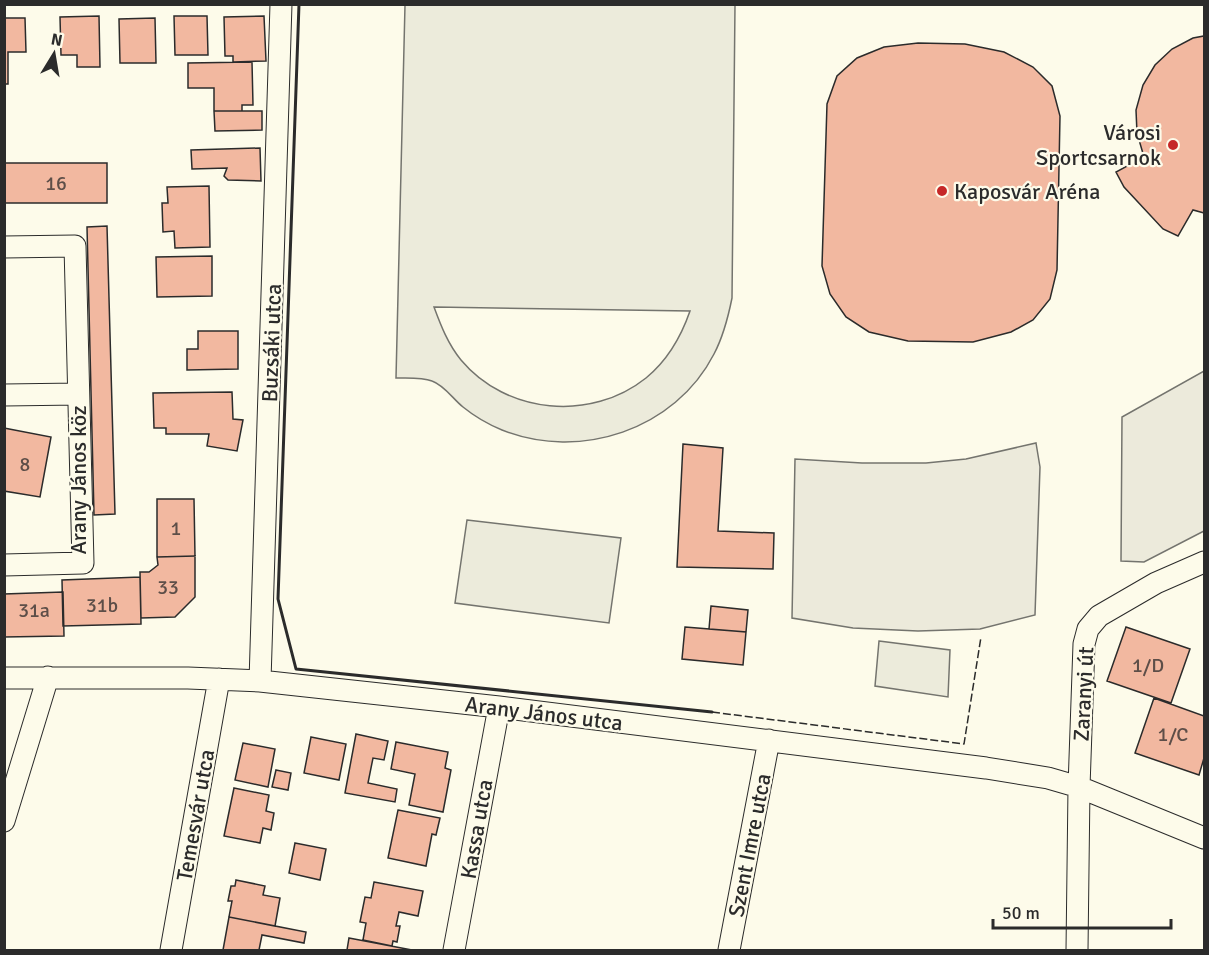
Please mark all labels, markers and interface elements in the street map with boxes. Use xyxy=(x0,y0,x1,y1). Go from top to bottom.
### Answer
north arrow xyxy=(24,24,84,84)
text: N xyxy=(49,29,64,51)
place label: Városi Sportcsarnok xyxy=(1036,119,1161,171)
marker: Városi Sportcsarnok xyxy=(1166,138,1180,152)
house number: 16 xyxy=(45,171,67,196)
place label: Kaposvár Aréna xyxy=(954,178,1100,205)
marker: Kaposvár Aréna xyxy=(935,184,949,198)
street label: Buzsáki utca xyxy=(256,283,287,403)
street label: Arany János köz xyxy=(65,405,92,555)
house number: 8 xyxy=(20,452,30,477)
house number: 1 xyxy=(171,516,181,541)
house number: 33 xyxy=(157,575,179,600)
house number: 31b xyxy=(86,593,118,618)
house number: 31a xyxy=(18,598,50,623)
street label: Zaranyi út xyxy=(1068,646,1099,742)
house number: 1/D xyxy=(1132,653,1164,678)
street label: Arany János utca xyxy=(464,690,624,737)
house number: 1/C xyxy=(1158,722,1188,747)
street label: Temesvár utca xyxy=(171,747,220,883)
street label: Szent Imre utca xyxy=(722,771,777,919)
street label: Kassa utca xyxy=(454,777,499,881)
scale bar xyxy=(993,892,1172,930)
text: 50 m xyxy=(1002,902,1040,924)

